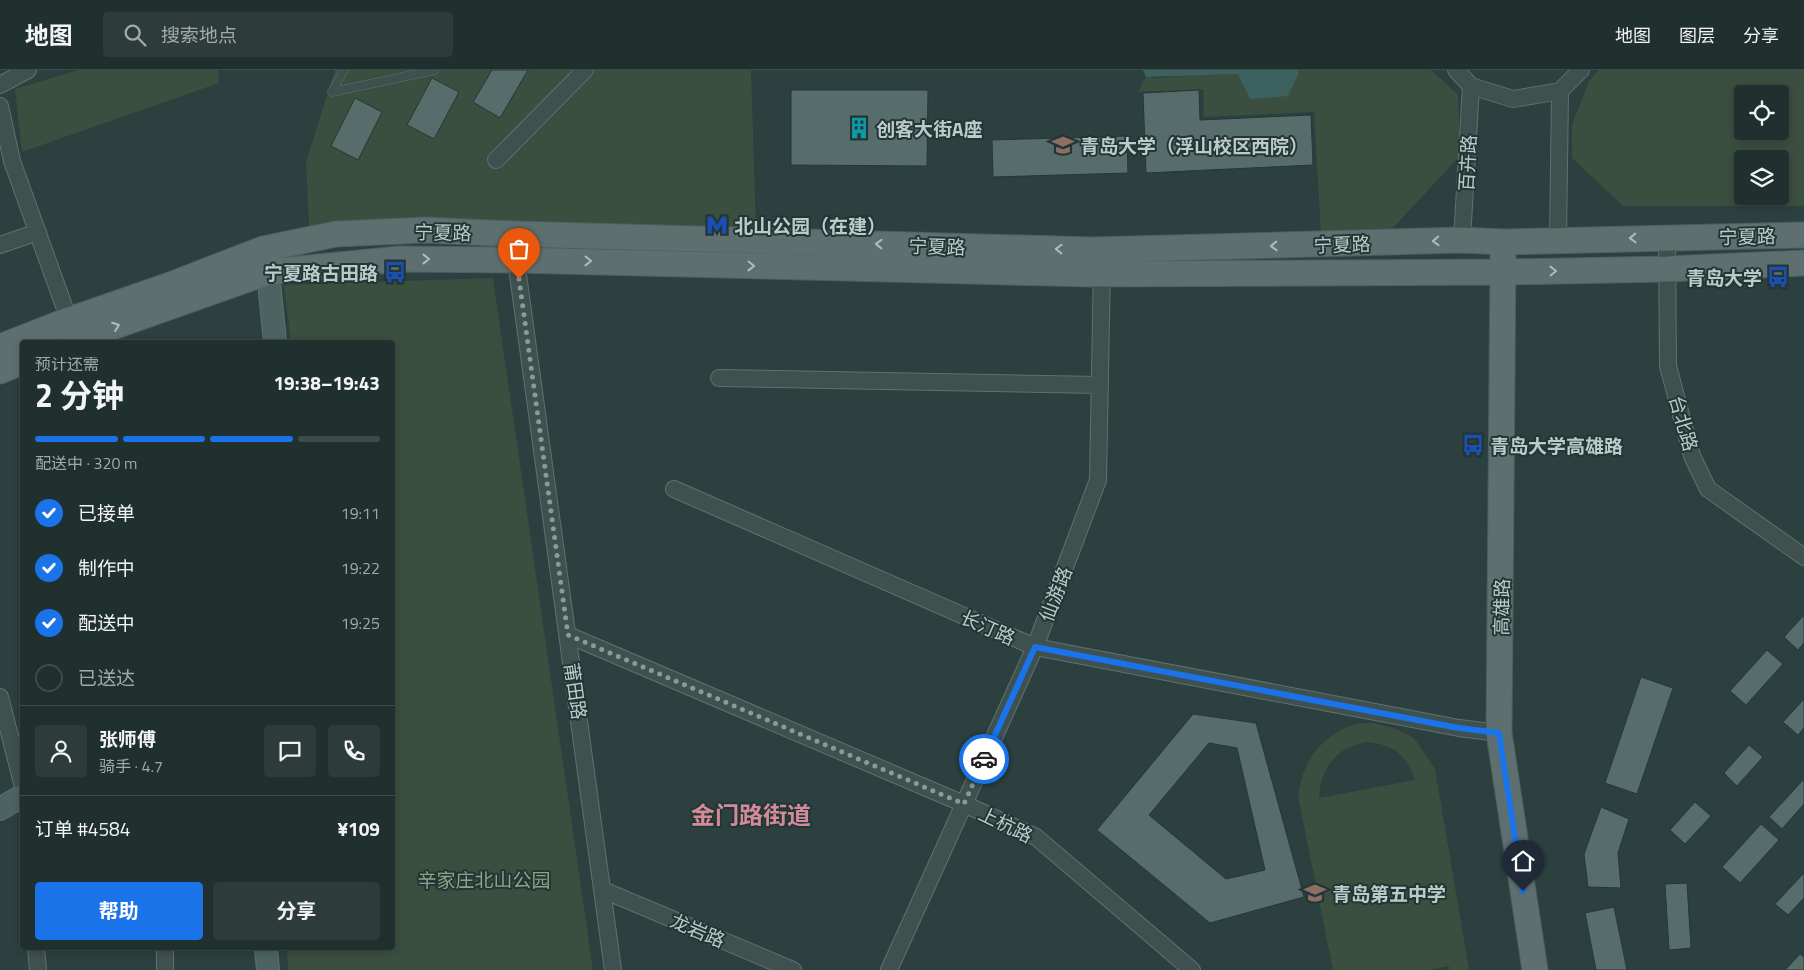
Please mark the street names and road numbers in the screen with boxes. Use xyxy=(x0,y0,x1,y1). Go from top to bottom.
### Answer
street label: 百卉路 xyxy=(1451,134,1483,192)
street label: 宁夏路 xyxy=(414,217,472,247)
street label: 宁夏路 xyxy=(1718,221,1776,251)
street label: 宁夏路 xyxy=(1313,229,1371,259)
street label: 宁夏路 xyxy=(908,231,966,261)
street label: 台北路 xyxy=(1662,392,1706,454)
street label: 仙游路 xyxy=(1031,562,1079,626)
street label: 高雄路 xyxy=(1486,578,1516,636)
street label: 长汀路 xyxy=(956,602,1020,652)
street label: 莆田路 xyxy=(558,661,594,721)
street label: 上杭路 xyxy=(974,798,1038,850)
street label: 龙岩路 xyxy=(666,906,730,954)

